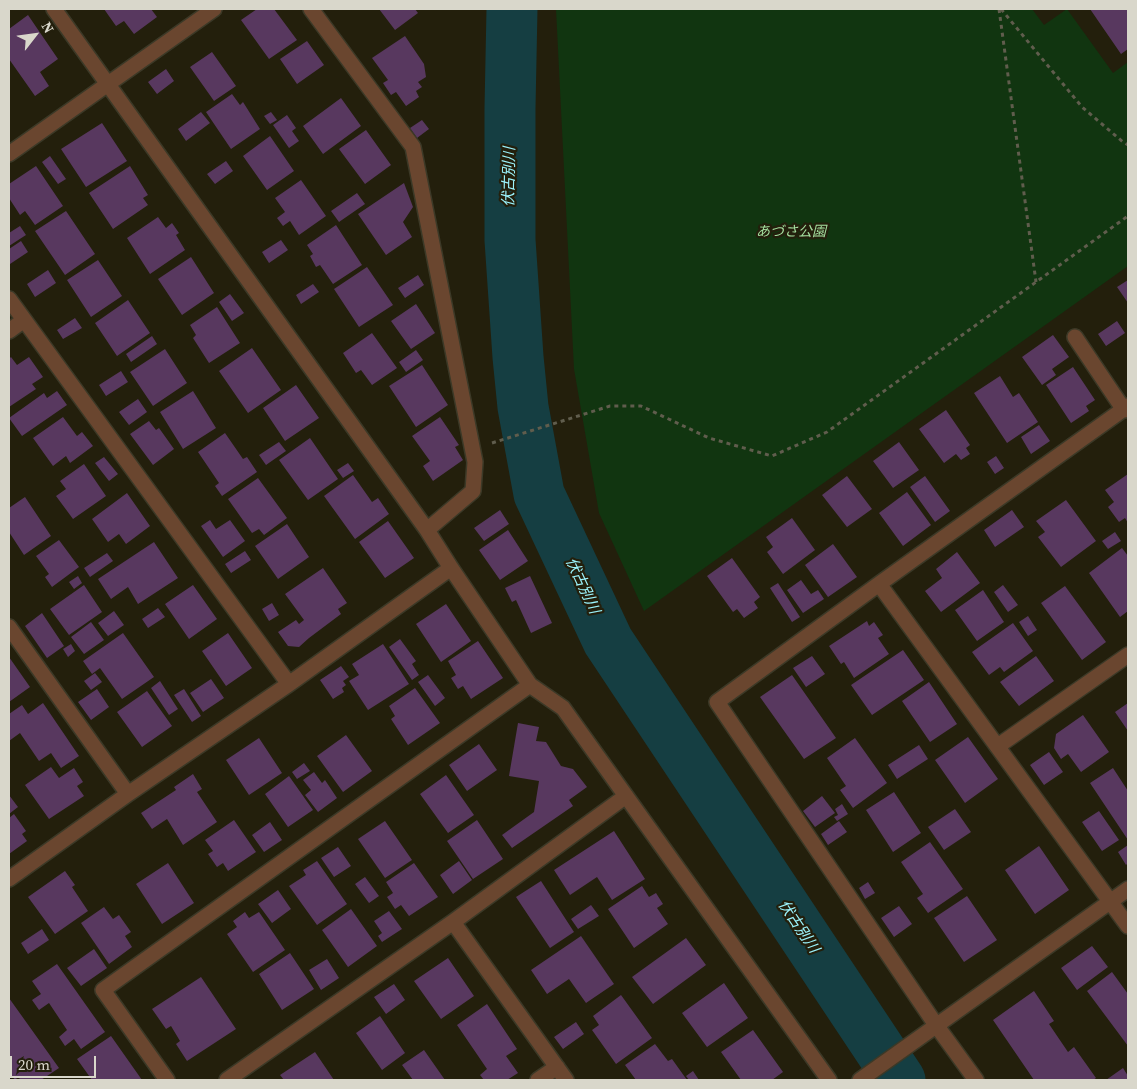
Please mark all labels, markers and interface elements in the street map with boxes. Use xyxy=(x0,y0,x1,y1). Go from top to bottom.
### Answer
north arrow xyxy=(10,10,60,60)
text: N xyxy=(37,18,59,37)
water label: 伏古別川 xyxy=(500,147,520,207)
park label: あづさ公園 xyxy=(756,224,826,240)
water label: 伏古別川 xyxy=(561,555,603,617)
water label: 伏古別川 xyxy=(774,897,822,957)
scale bar xyxy=(12,1046,99,1078)
text: 20 m xyxy=(18,1054,50,1075)

